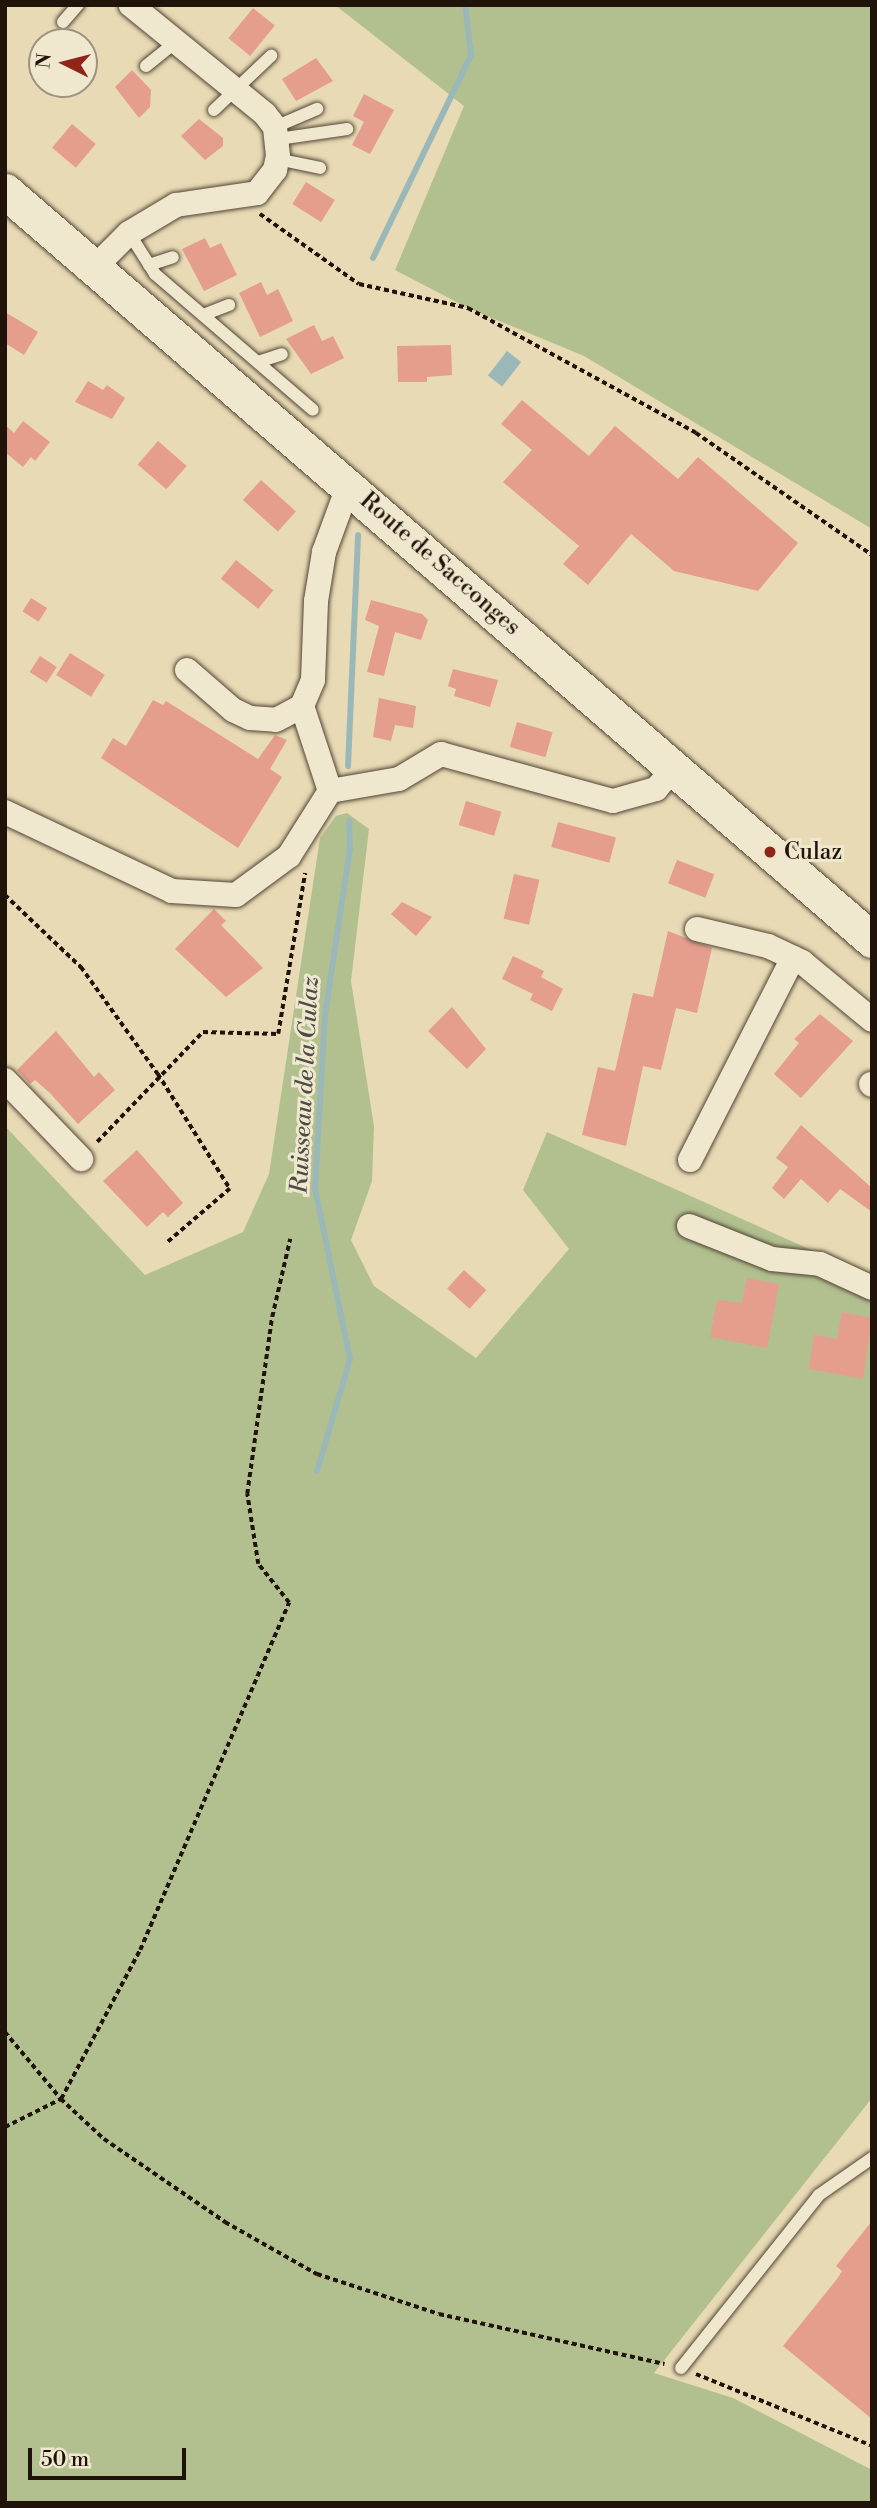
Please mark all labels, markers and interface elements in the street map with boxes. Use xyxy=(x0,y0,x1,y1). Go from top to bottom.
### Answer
north arrow xyxy=(28,28,98,98)
text: N xyxy=(31,52,57,70)
street label: Route de Sacconges xyxy=(354,487,526,641)
place label: Culaz xyxy=(784,838,842,866)
marker: Culaz xyxy=(762,844,778,860)
water label: Ruisseau de la Culaz xyxy=(286,975,326,1195)
scale bar xyxy=(32,2434,189,2478)
text: 50 m xyxy=(41,2447,89,2473)

